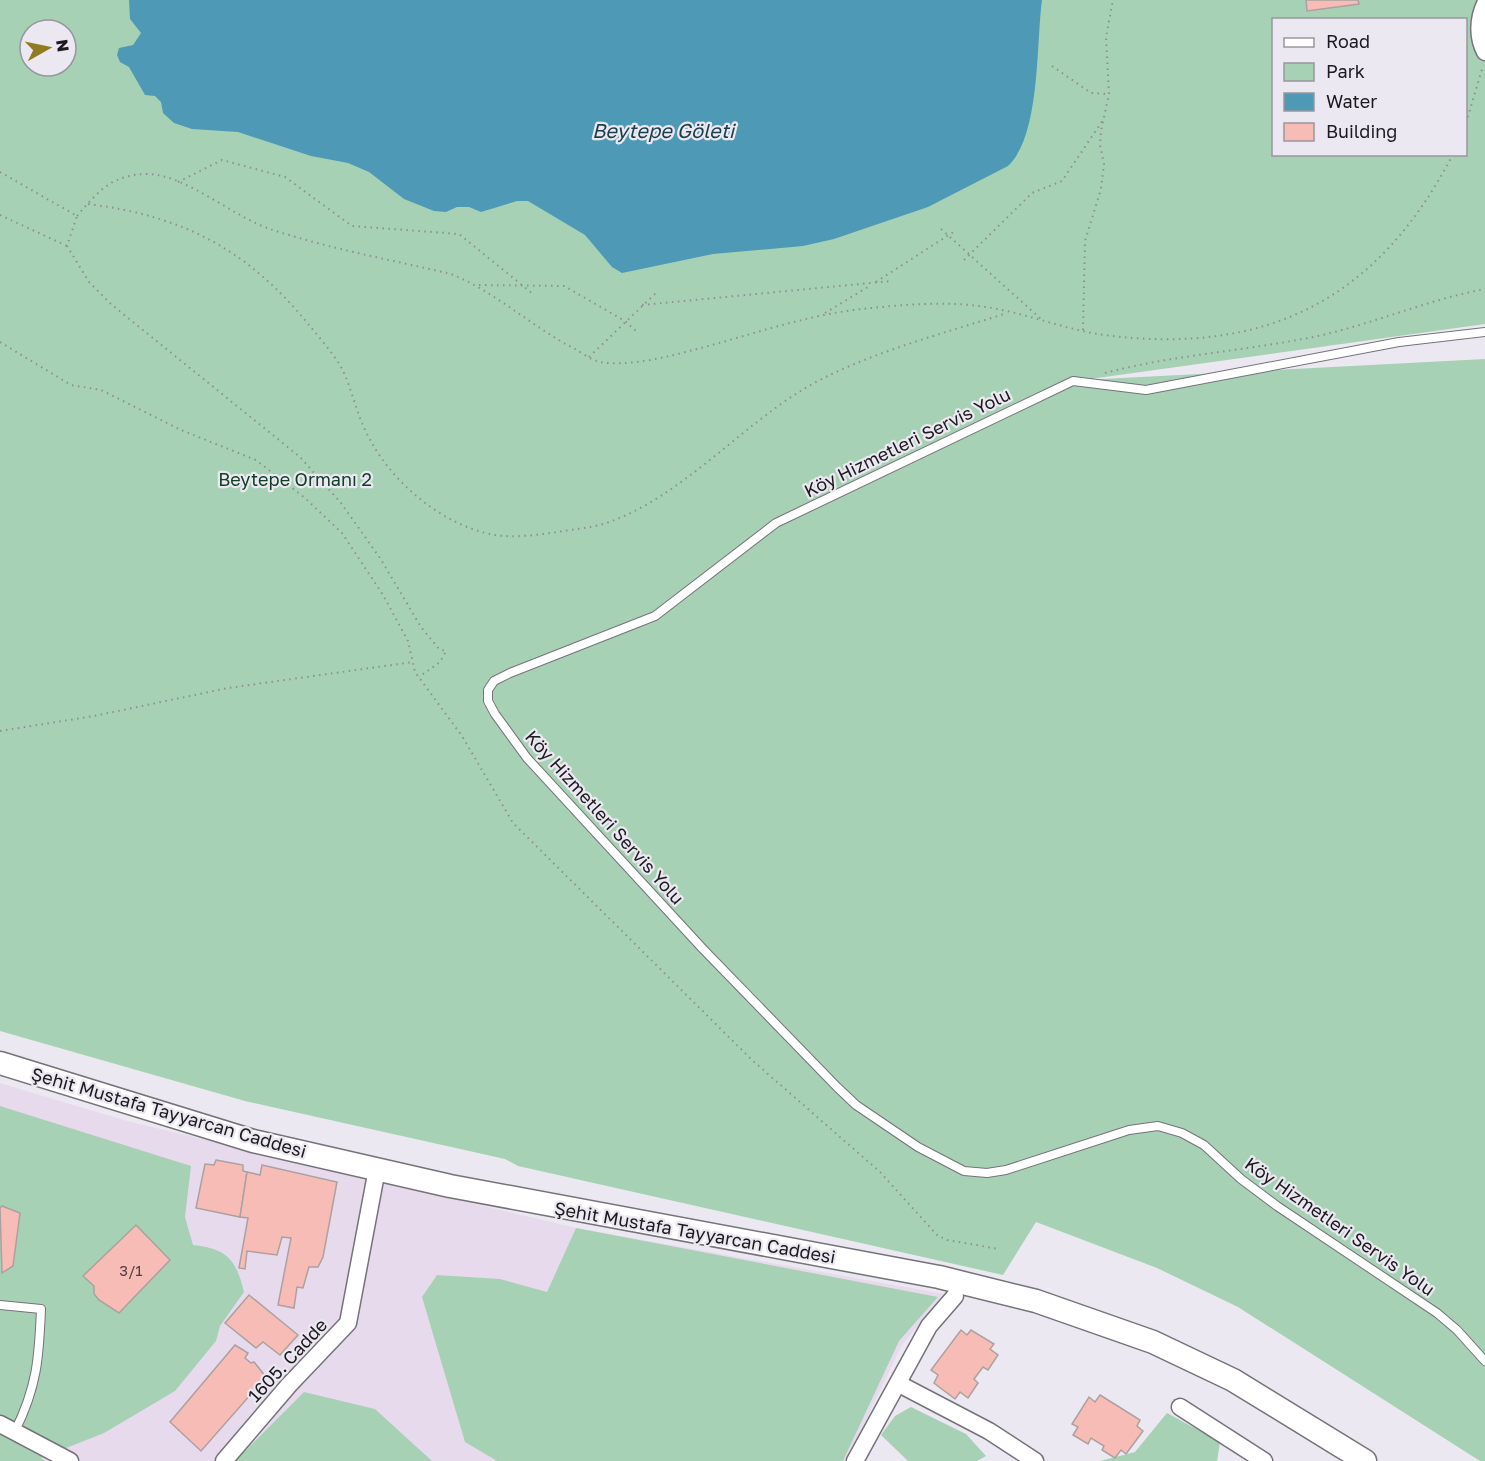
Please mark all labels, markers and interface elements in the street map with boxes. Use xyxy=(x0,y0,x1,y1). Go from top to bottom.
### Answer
north arrow xyxy=(18,18,78,78)
legend xyxy=(1272,18,1467,156)
text: Road xyxy=(1326,30,1370,52)
text: N xyxy=(52,38,74,53)
text: Park xyxy=(1326,60,1365,82)
text: Water xyxy=(1326,90,1377,112)
water label: Beytepe Göleti xyxy=(592,118,737,143)
text: Building xyxy=(1326,120,1397,142)
street label: Köy Hizmetleri Servis Yolu xyxy=(800,382,1014,502)
park label: Beytepe Ormanı 2 xyxy=(218,468,372,490)
street label: Köy Hizmetleri Servis Yolu xyxy=(521,725,689,909)
street label: Şehit Mustafa Tayyarcan Caddesi xyxy=(29,1062,309,1162)
street label: Köy Hizmetleri Servis Yolu xyxy=(1241,1152,1439,1300)
street label: Şehit Mustafa Tayyarcan Caddesi xyxy=(553,1196,837,1268)
house number: 3/1 xyxy=(119,1261,143,1279)
street label: 1605. Cadde xyxy=(243,1314,331,1406)

